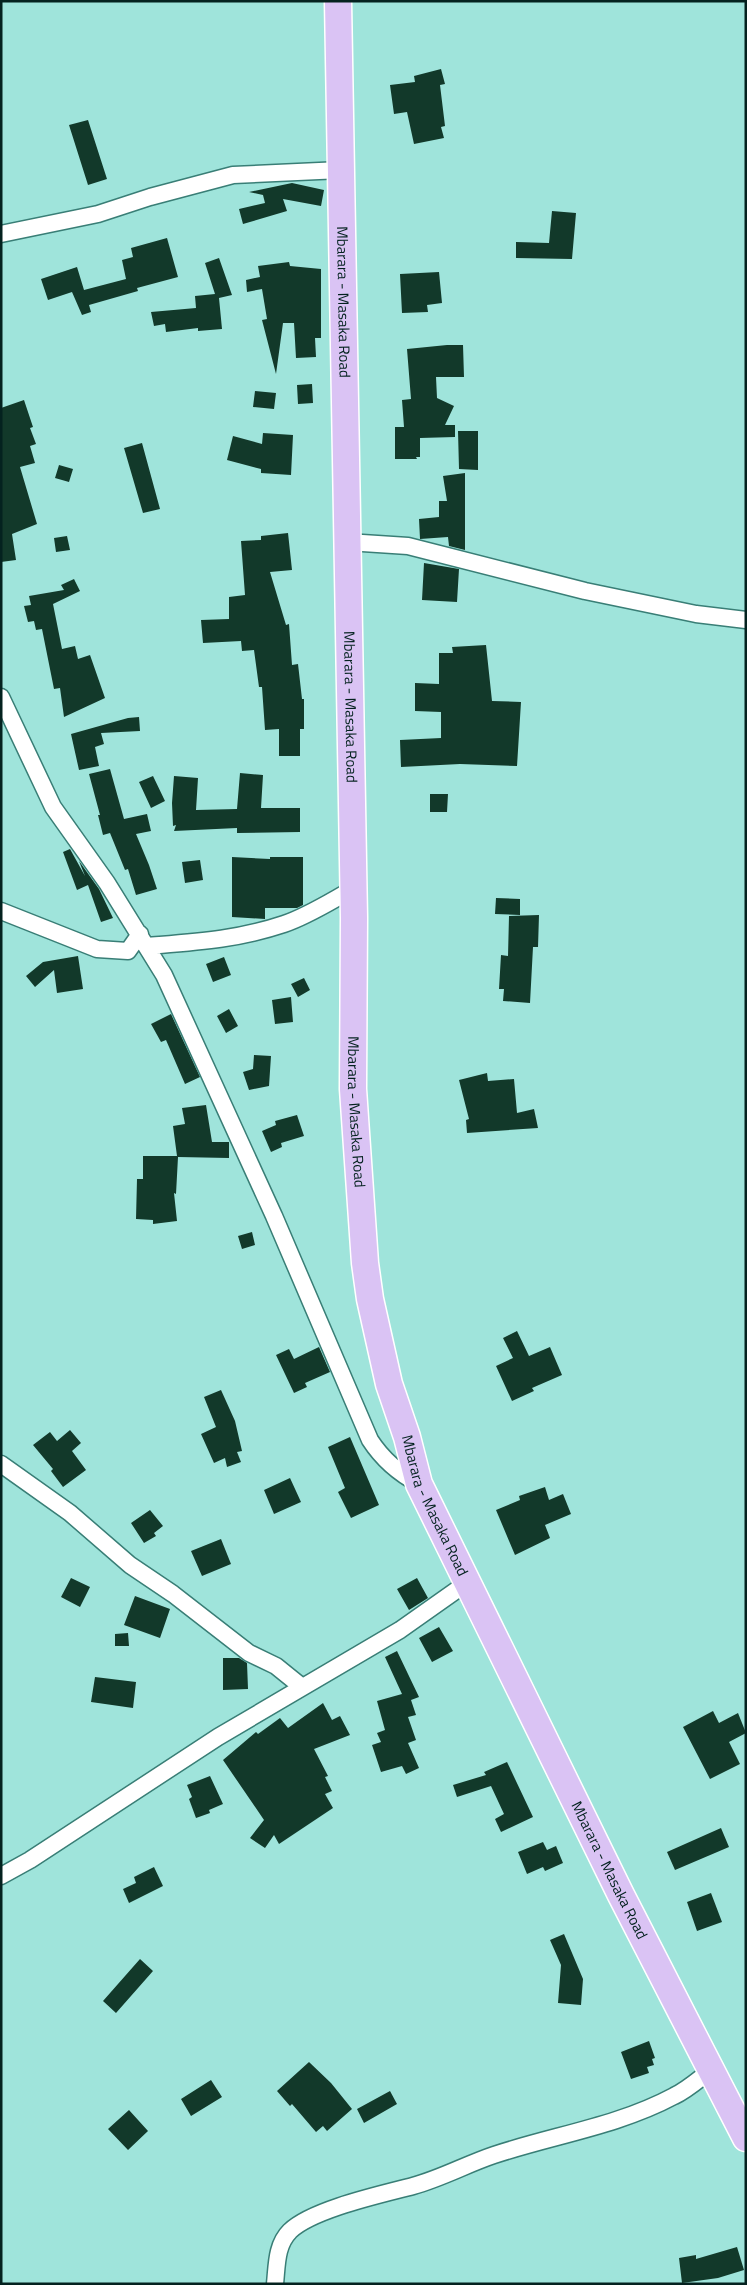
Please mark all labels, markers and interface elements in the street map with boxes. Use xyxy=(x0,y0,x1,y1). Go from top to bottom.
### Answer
street label: Mbarara - Masaka Road xyxy=(331,226,357,378)
street label: Mbarara - Masaka Road xyxy=(338,631,364,783)
street label: Mbarara - Masaka Road xyxy=(342,1036,372,1188)
street label: Mbarara - Masaka Road xyxy=(396,1432,474,1580)
street label: Mbarara - Masaka Road xyxy=(566,1797,654,1943)

